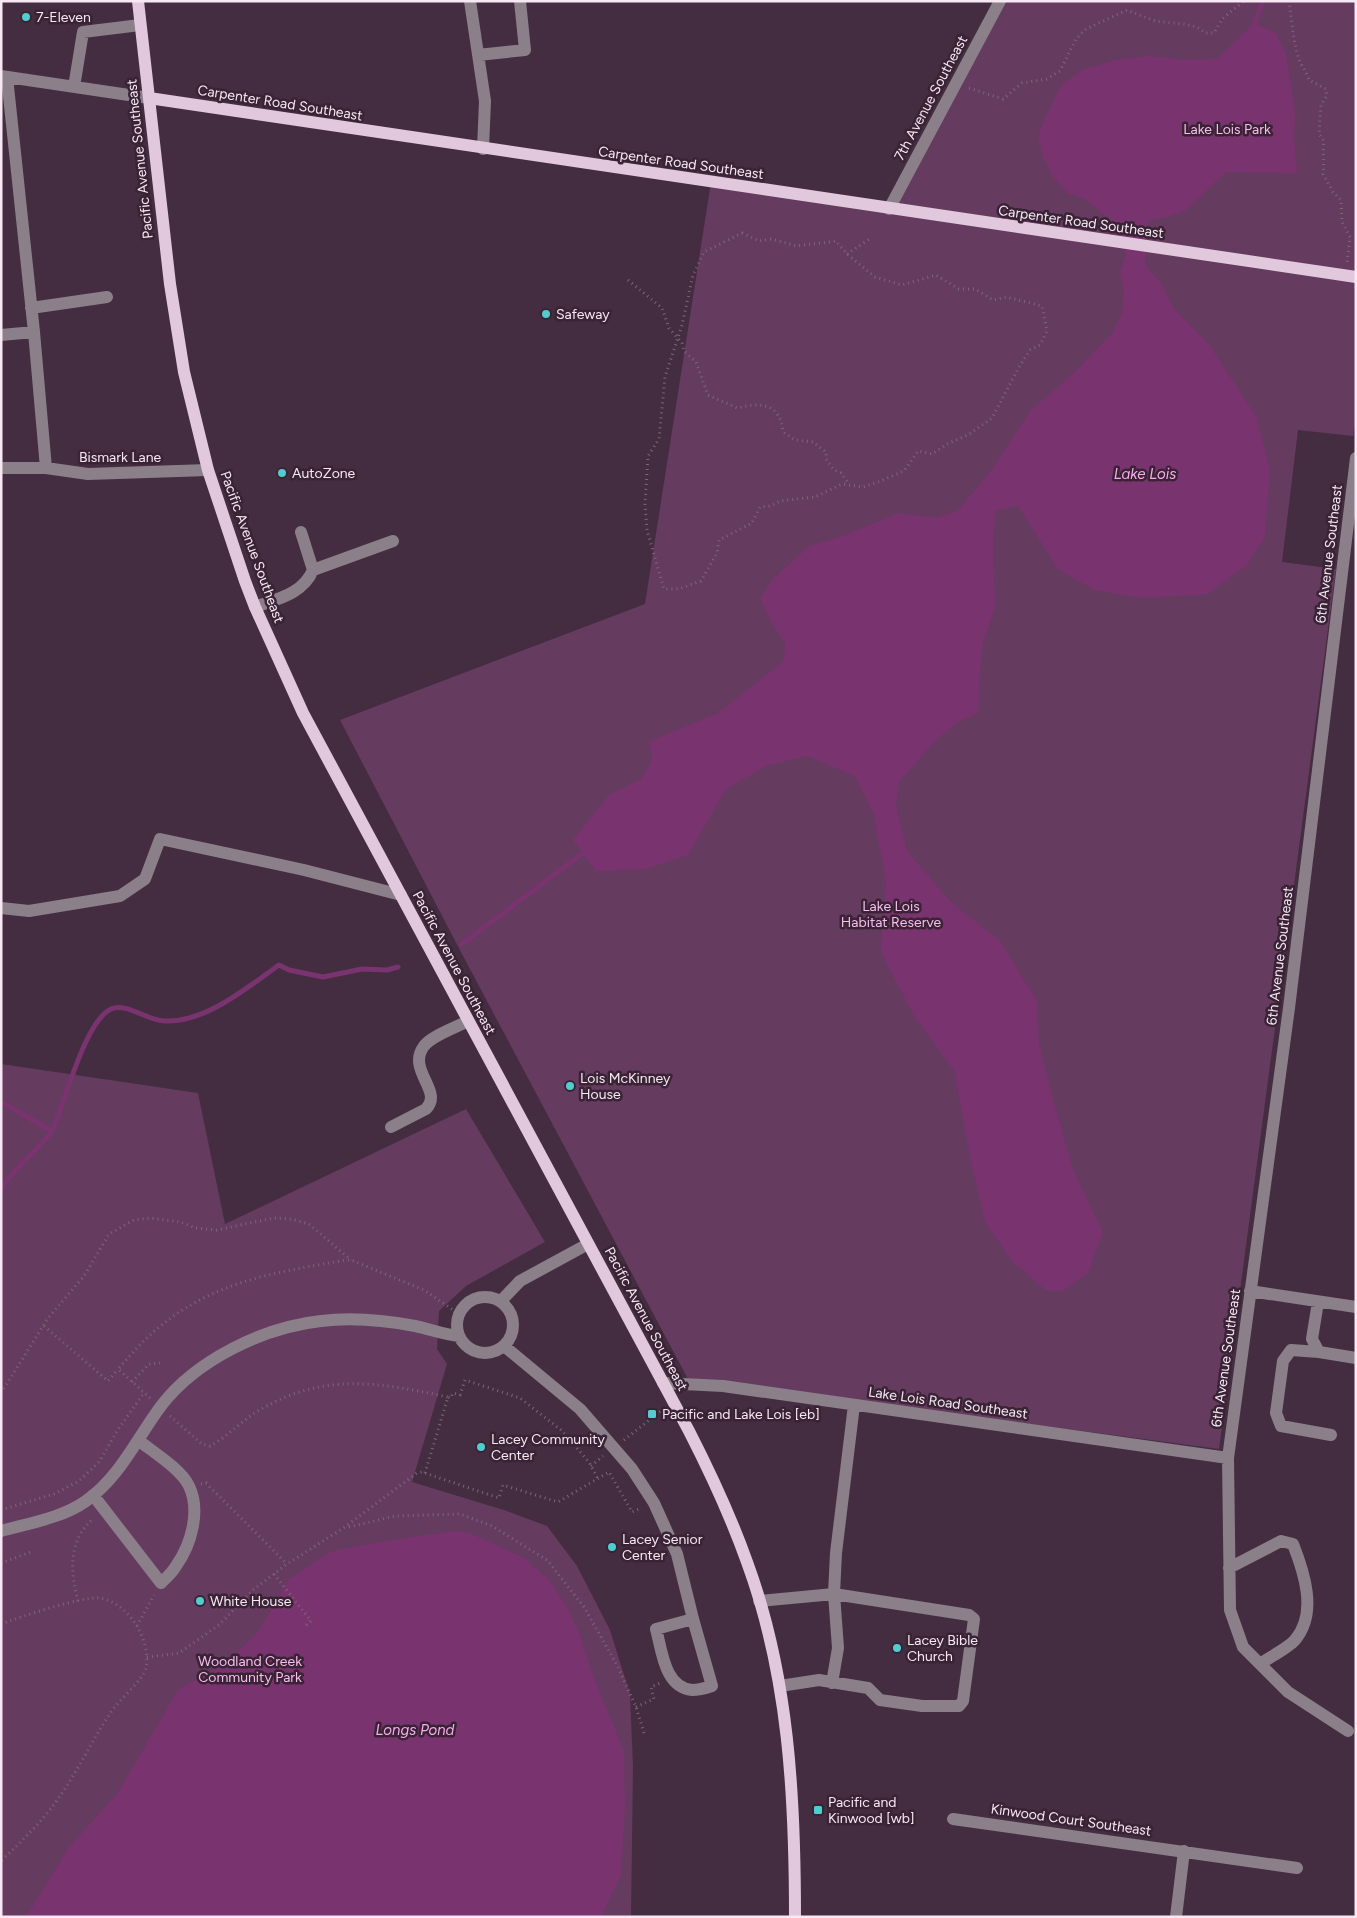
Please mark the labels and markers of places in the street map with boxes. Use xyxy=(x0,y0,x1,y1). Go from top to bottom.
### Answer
place label: 7-Eleven xyxy=(36,9,91,26)
marker: 7-Eleven xyxy=(20,11,32,23)
place label: Safeway xyxy=(556,306,610,323)
marker: Safeway xyxy=(540,308,552,320)
place label: AutoZone xyxy=(292,465,356,482)
marker: AutoZone xyxy=(276,467,288,479)
place label: Lois McKinney House xyxy=(580,1070,671,1103)
marker: Lois McKinney House xyxy=(564,1080,576,1092)
place label: Pacific and Lake Lois [eb] xyxy=(662,1406,820,1423)
marker: Pacific and Lake Lois [eb] xyxy=(646,1408,658,1420)
place label: Lacey Community Center xyxy=(491,1431,605,1464)
marker: Lacey Community Center xyxy=(475,1441,487,1453)
place label: Lacey Senior Center xyxy=(622,1531,703,1564)
marker: Lacey Senior Center xyxy=(606,1541,618,1553)
place label: White House xyxy=(210,1593,292,1610)
marker: White House xyxy=(194,1595,206,1607)
place label: Lacey Bible Church xyxy=(907,1632,978,1665)
marker: Lacey Bible Church xyxy=(891,1642,903,1654)
place label: Pacific and Kinwood [wb] xyxy=(828,1794,914,1827)
marker: Pacific and Kinwood [wb] xyxy=(812,1804,824,1816)

